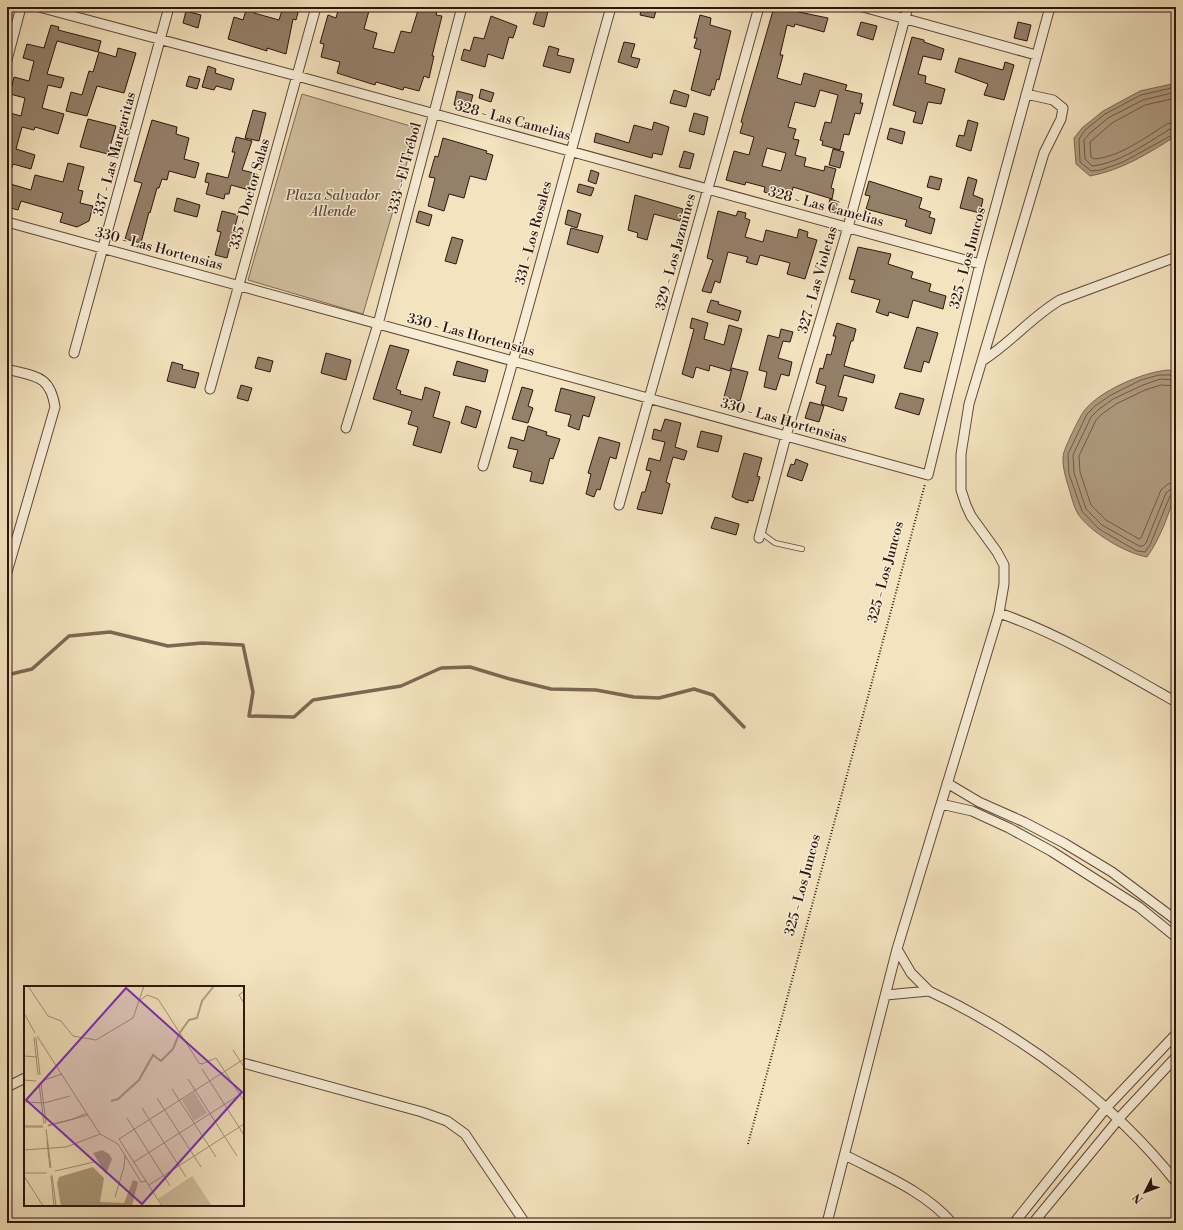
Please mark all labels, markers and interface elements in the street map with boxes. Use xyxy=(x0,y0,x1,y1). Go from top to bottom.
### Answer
street label: 337 - Las Margaritas xyxy=(90,90,140,218)
street label: 328 - Las Camelias xyxy=(453,97,573,145)
street label: 333 - El Trébol xyxy=(384,121,426,215)
street label: 335 - Doctor Salas xyxy=(226,137,274,251)
street label: 331 - Los Rosales xyxy=(512,179,556,287)
street label: 328 - Las Camelias xyxy=(766,183,886,231)
park label: Plaza Salvador Allende xyxy=(285,187,381,221)
street label: 329 - Los Jazmines xyxy=(652,192,700,312)
street label: 325 - Los Juncos xyxy=(946,205,990,311)
street label: 330 - Las Hortensias xyxy=(93,223,225,275)
street label: 327 - Las Violetas xyxy=(794,224,842,336)
street label: 330 - Las Hortensias xyxy=(405,309,537,361)
street label: 330 - Las Hortensias xyxy=(718,394,850,448)
street label: 325 - Los Juncos xyxy=(864,519,908,625)
street label: 325 - Los Juncos xyxy=(781,832,825,938)
inset map xyxy=(24,986,244,1206)
north arrow xyxy=(1125,1172,1165,1212)
text: N xyxy=(1130,1190,1146,1206)

